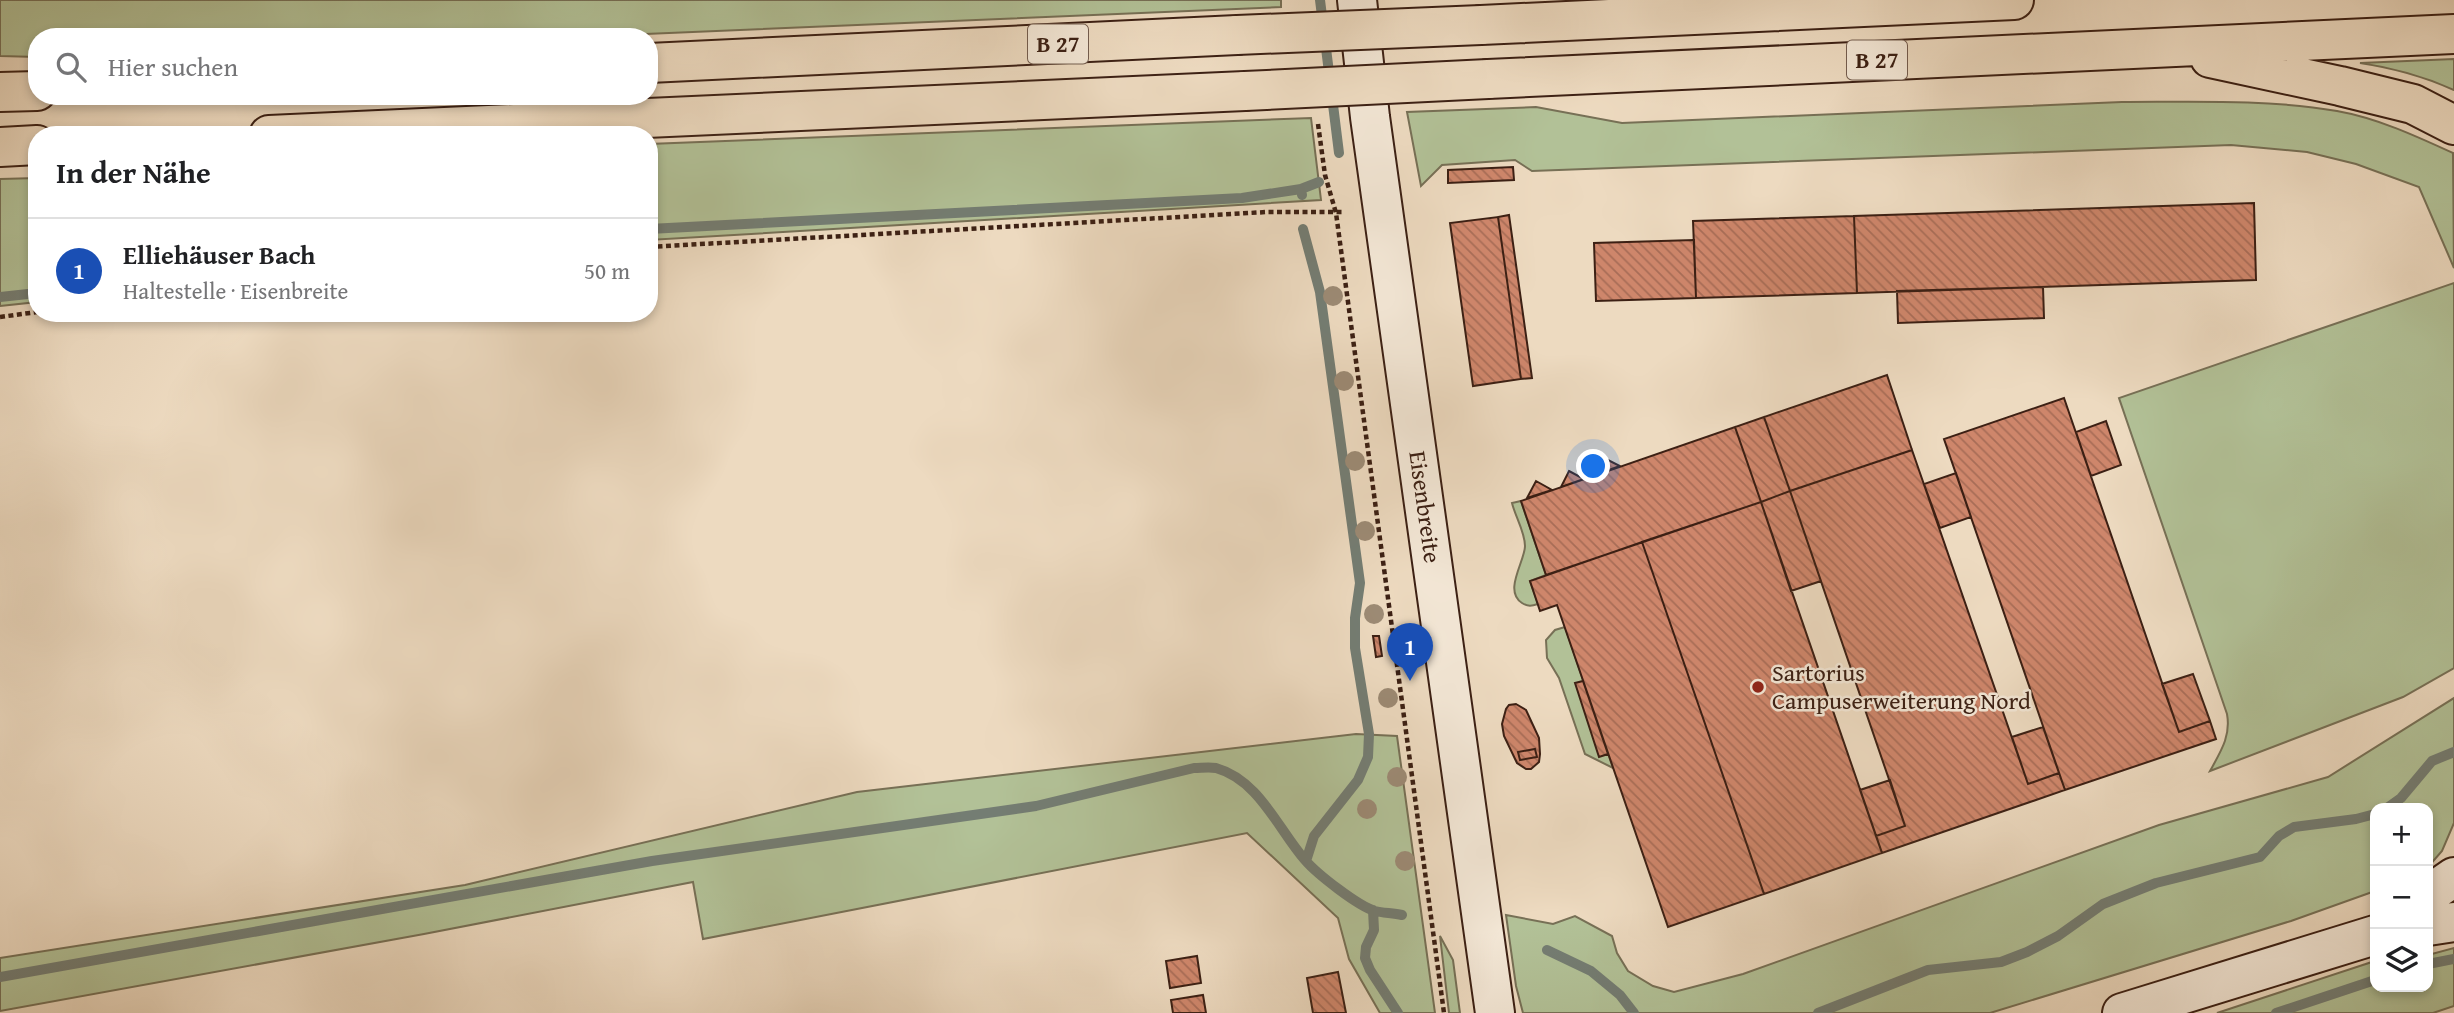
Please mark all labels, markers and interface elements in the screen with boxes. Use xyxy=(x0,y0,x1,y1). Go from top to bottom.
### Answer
road number: B 27 xyxy=(1028,24,1088,64)
search box xyxy=(28,28,658,105)
road number: B 27 xyxy=(1847,40,1907,80)
text: Hier suchen xyxy=(108,47,238,86)
icon: search xyxy=(52,48,90,86)
text: In der Nähe xyxy=(56,150,211,194)
text: Elliehäuser Bach xyxy=(123,235,315,274)
text: 1 xyxy=(73,254,85,287)
text: 50 m xyxy=(584,254,630,287)
text: Haltestelle · Eisenbreite xyxy=(123,274,348,307)
street label: Eisenbreite xyxy=(1400,449,1451,565)
your location xyxy=(1576,449,1610,483)
pin: 1 xyxy=(1387,623,1433,681)
place label: Sartorius Campuserweiterung Nord xyxy=(1772,655,2031,718)
marker: Sartorius Campuserweiterung Nord xyxy=(1750,679,1766,695)
map controls xyxy=(2370,803,2433,992)
button: + xyxy=(2370,803,2433,866)
button: − xyxy=(2370,866,2433,929)
button: layers xyxy=(2370,929,2433,992)

